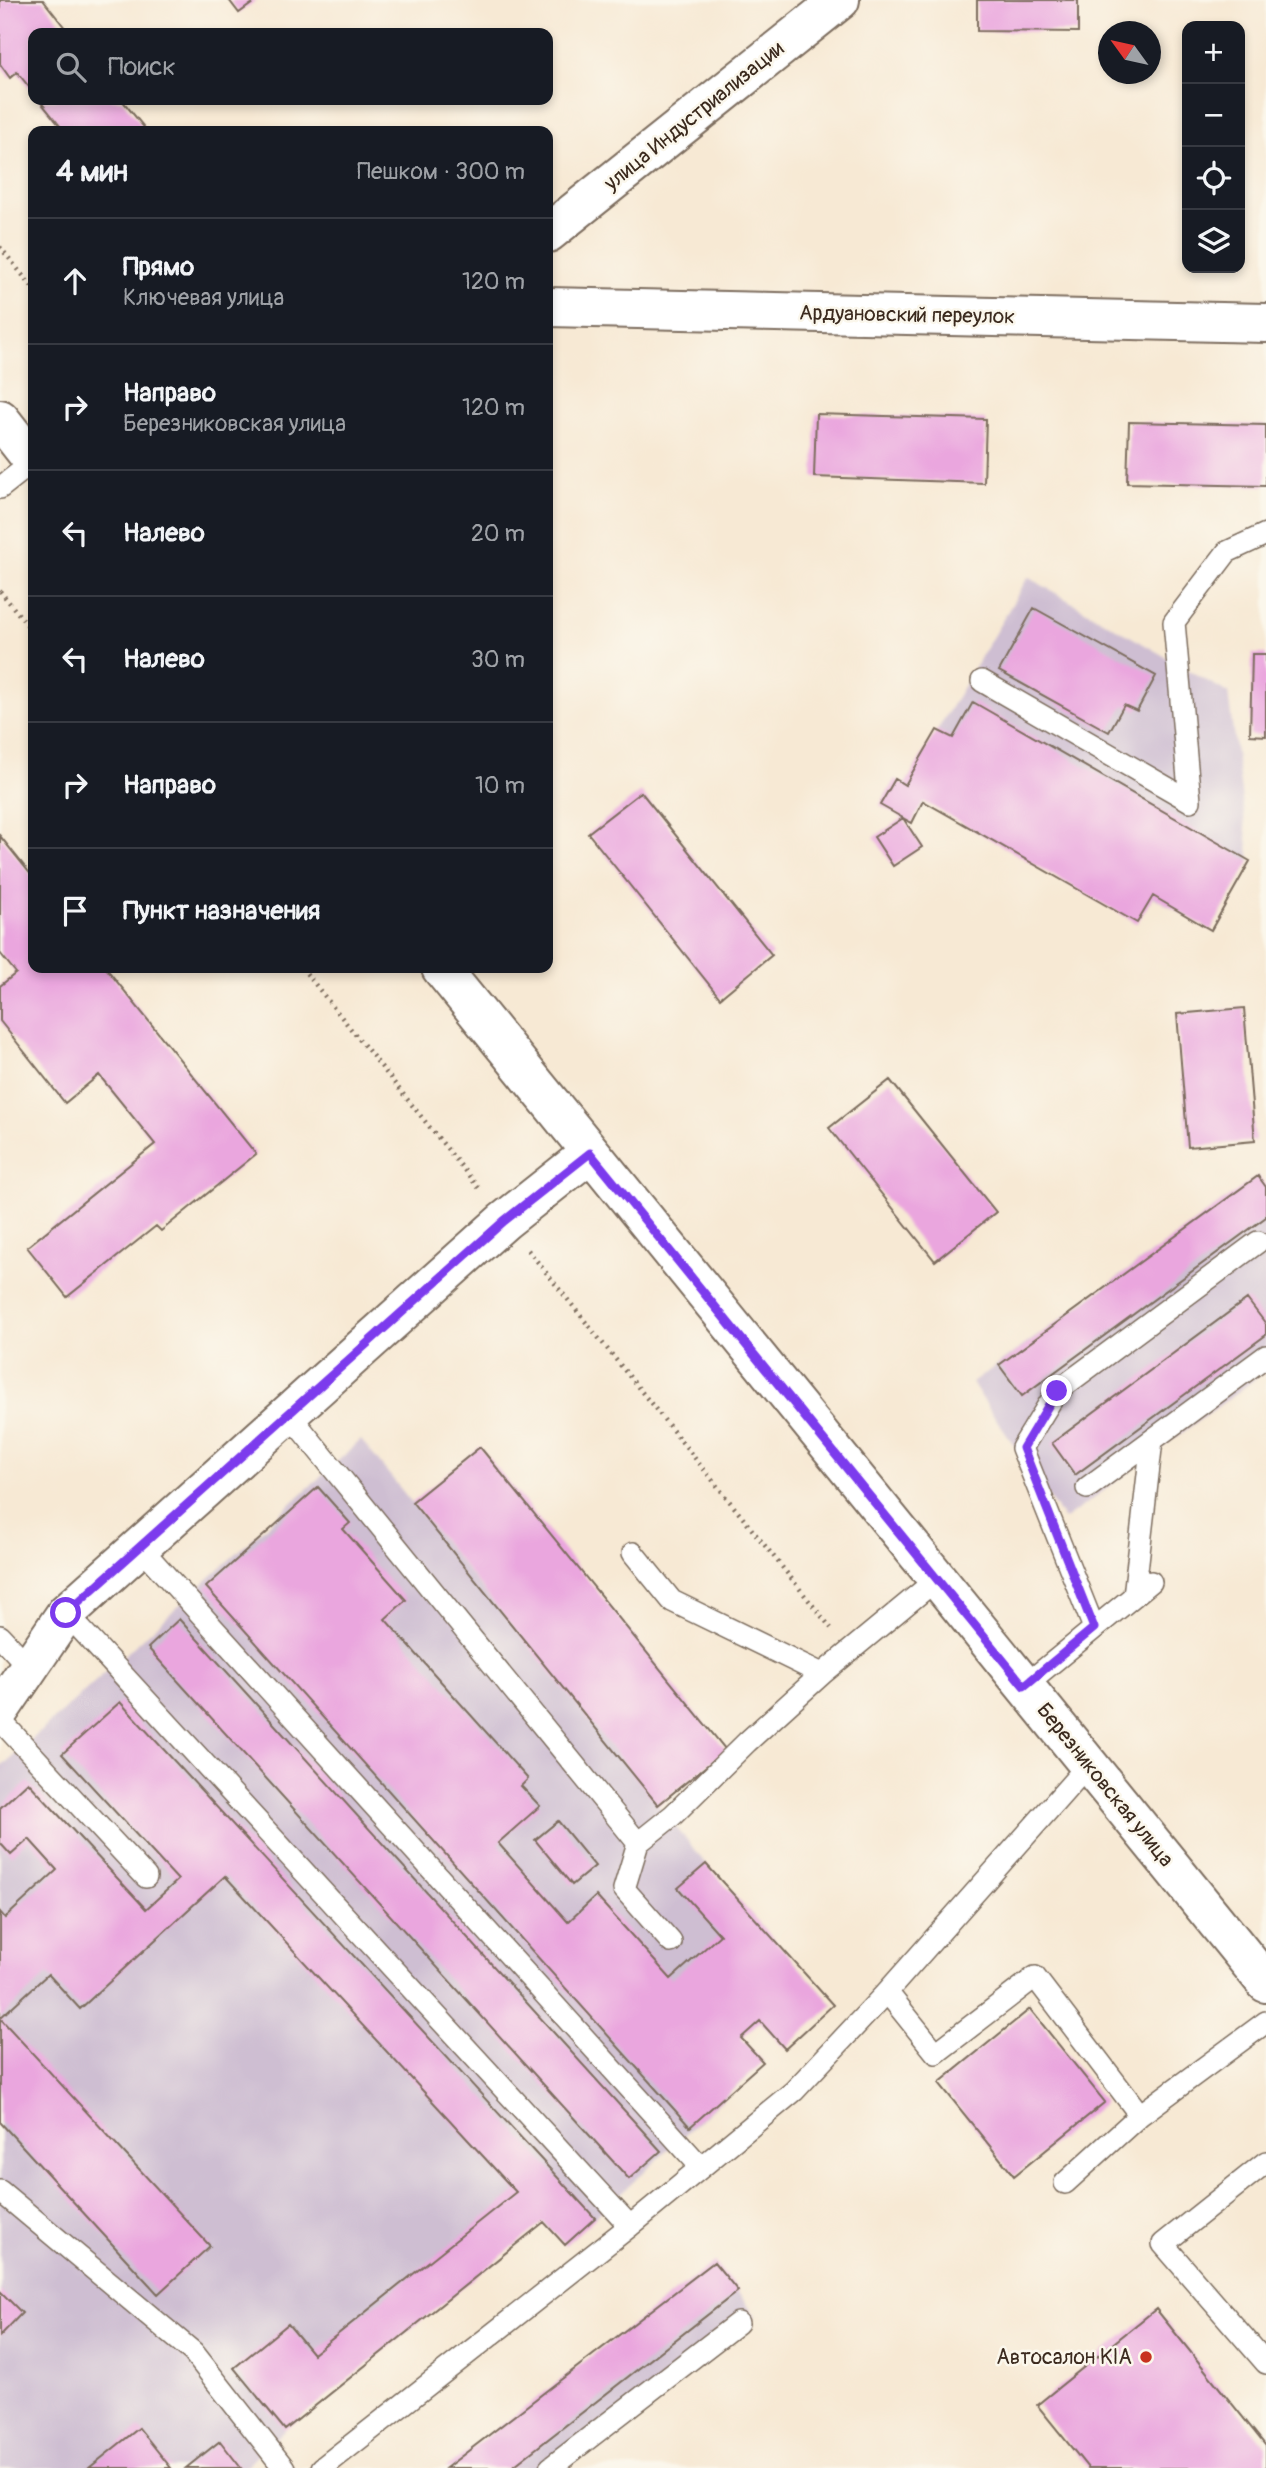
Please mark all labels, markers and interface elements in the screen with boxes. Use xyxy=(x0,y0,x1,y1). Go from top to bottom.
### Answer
north arrow xyxy=(1098,21,1161,84)
map controls xyxy=(1182,21,1245,273)
button: + xyxy=(1182,21,1245,84)
search box xyxy=(28,28,553,105)
street label: улица Индустриализации xyxy=(598,35,789,197)
icon: search xyxy=(52,48,90,86)
text: Поиск xyxy=(108,51,176,83)
button: − xyxy=(1182,84,1245,147)
button: locate xyxy=(1182,147,1245,210)
text: 4 мин xyxy=(56,153,128,190)
text: Пешком · 300 m xyxy=(357,157,525,186)
button: layers xyxy=(1182,210,1245,273)
text: Прямо xyxy=(123,251,194,283)
icon: ahead xyxy=(56,262,94,300)
text: 120 m xyxy=(462,267,525,296)
text: Ключевая улица xyxy=(123,283,284,312)
street label: Ардуановский переулок xyxy=(799,300,1015,330)
text: Направо xyxy=(123,377,216,409)
icon: right xyxy=(56,388,94,426)
text: 120 m xyxy=(462,393,525,422)
text: Березниковская улица xyxy=(123,409,346,438)
icon: left xyxy=(56,514,94,552)
text: Налево xyxy=(123,517,205,549)
text: 20 m xyxy=(471,519,525,548)
icon: left xyxy=(56,640,94,678)
text: Налево xyxy=(123,643,205,675)
text: 30 m xyxy=(471,645,525,674)
icon: right xyxy=(56,766,94,804)
text: Направо xyxy=(123,769,216,801)
text: 10 m xyxy=(475,771,525,800)
icon: arrive xyxy=(56,892,94,930)
text: Пункт назначения xyxy=(123,895,320,927)
route end xyxy=(1041,1375,1072,1406)
route start xyxy=(50,1597,81,1628)
street label: Березниковская улица xyxy=(1030,1697,1180,1873)
place label: Автосалон KIA xyxy=(996,2344,1132,2371)
marker: Автосалон KIA xyxy=(1138,2349,1154,2365)

